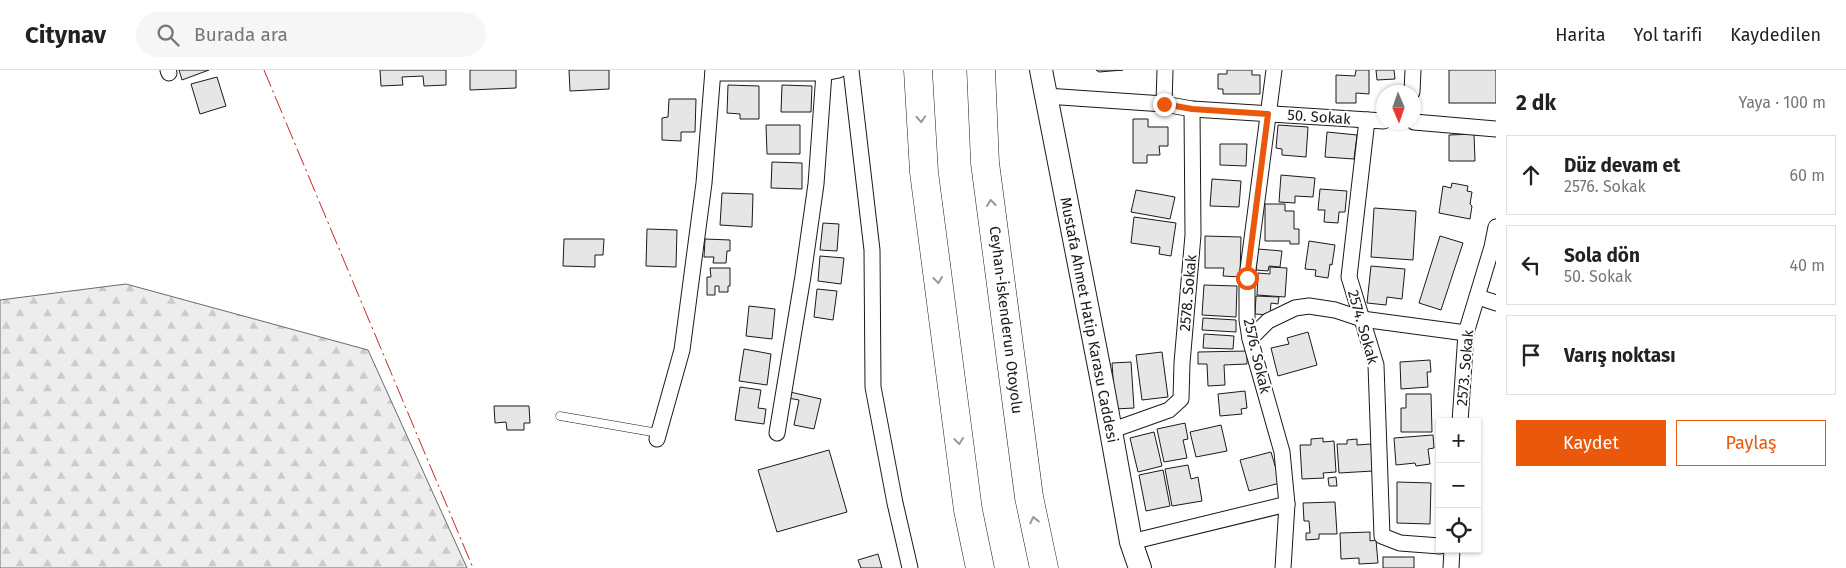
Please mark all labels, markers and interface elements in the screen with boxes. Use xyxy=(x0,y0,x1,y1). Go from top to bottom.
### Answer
search box xyxy=(136,12,486,57)
text: Citynav xyxy=(25,21,106,49)
icon: search xyxy=(154,21,182,49)
text: Burada ara xyxy=(194,23,288,46)
text: Harita xyxy=(1555,24,1606,46)
text: Yol tarifi xyxy=(1634,24,1702,46)
text: Kaydedilen xyxy=(1730,24,1821,46)
north arrow xyxy=(1376,85,1421,130)
text: 2 dk xyxy=(1516,90,1556,116)
route end xyxy=(1153,93,1176,116)
text: Yaya · 100 m xyxy=(1739,93,1826,112)
street label: 50. Sokak xyxy=(1287,106,1352,128)
one-way arrow xyxy=(915,115,926,123)
text: Düz devam et xyxy=(1564,154,1680,177)
icon: ahead xyxy=(1517,161,1545,189)
text: 60 m xyxy=(1790,166,1825,185)
text: 2576. Sokak xyxy=(1564,177,1646,196)
street label: Mustafa Ahmet Hatip Karasu Caddesi xyxy=(1056,196,1122,444)
one-way arrow xyxy=(986,199,997,207)
street label: Ceyhan-İskenderun Otoyolu xyxy=(986,225,1026,415)
text: Sola dön xyxy=(1564,244,1640,267)
icon: left xyxy=(1517,251,1545,279)
street label: 2578. Sokak xyxy=(1176,254,1200,332)
text: 40 m xyxy=(1790,256,1825,275)
route start xyxy=(1236,267,1259,290)
text: 50. Sokak xyxy=(1564,267,1632,286)
one-way arrow xyxy=(932,276,943,284)
street label: 2574. Sokak xyxy=(1344,288,1382,367)
street label: 2576. Sokak xyxy=(1240,317,1274,396)
street label: 2573. Sokak xyxy=(1453,329,1477,407)
icon: arrive xyxy=(1517,341,1545,369)
text: Varış noktası xyxy=(1564,344,1676,367)
map controls xyxy=(1436,418,1481,553)
button: + xyxy=(1436,418,1481,463)
button: Kaydet xyxy=(1516,420,1666,466)
button: Paylaş xyxy=(1676,420,1826,466)
one-way arrow xyxy=(953,438,964,446)
button: − xyxy=(1436,463,1481,508)
button: locate xyxy=(1436,508,1481,553)
one-way arrow xyxy=(1029,516,1039,525)

